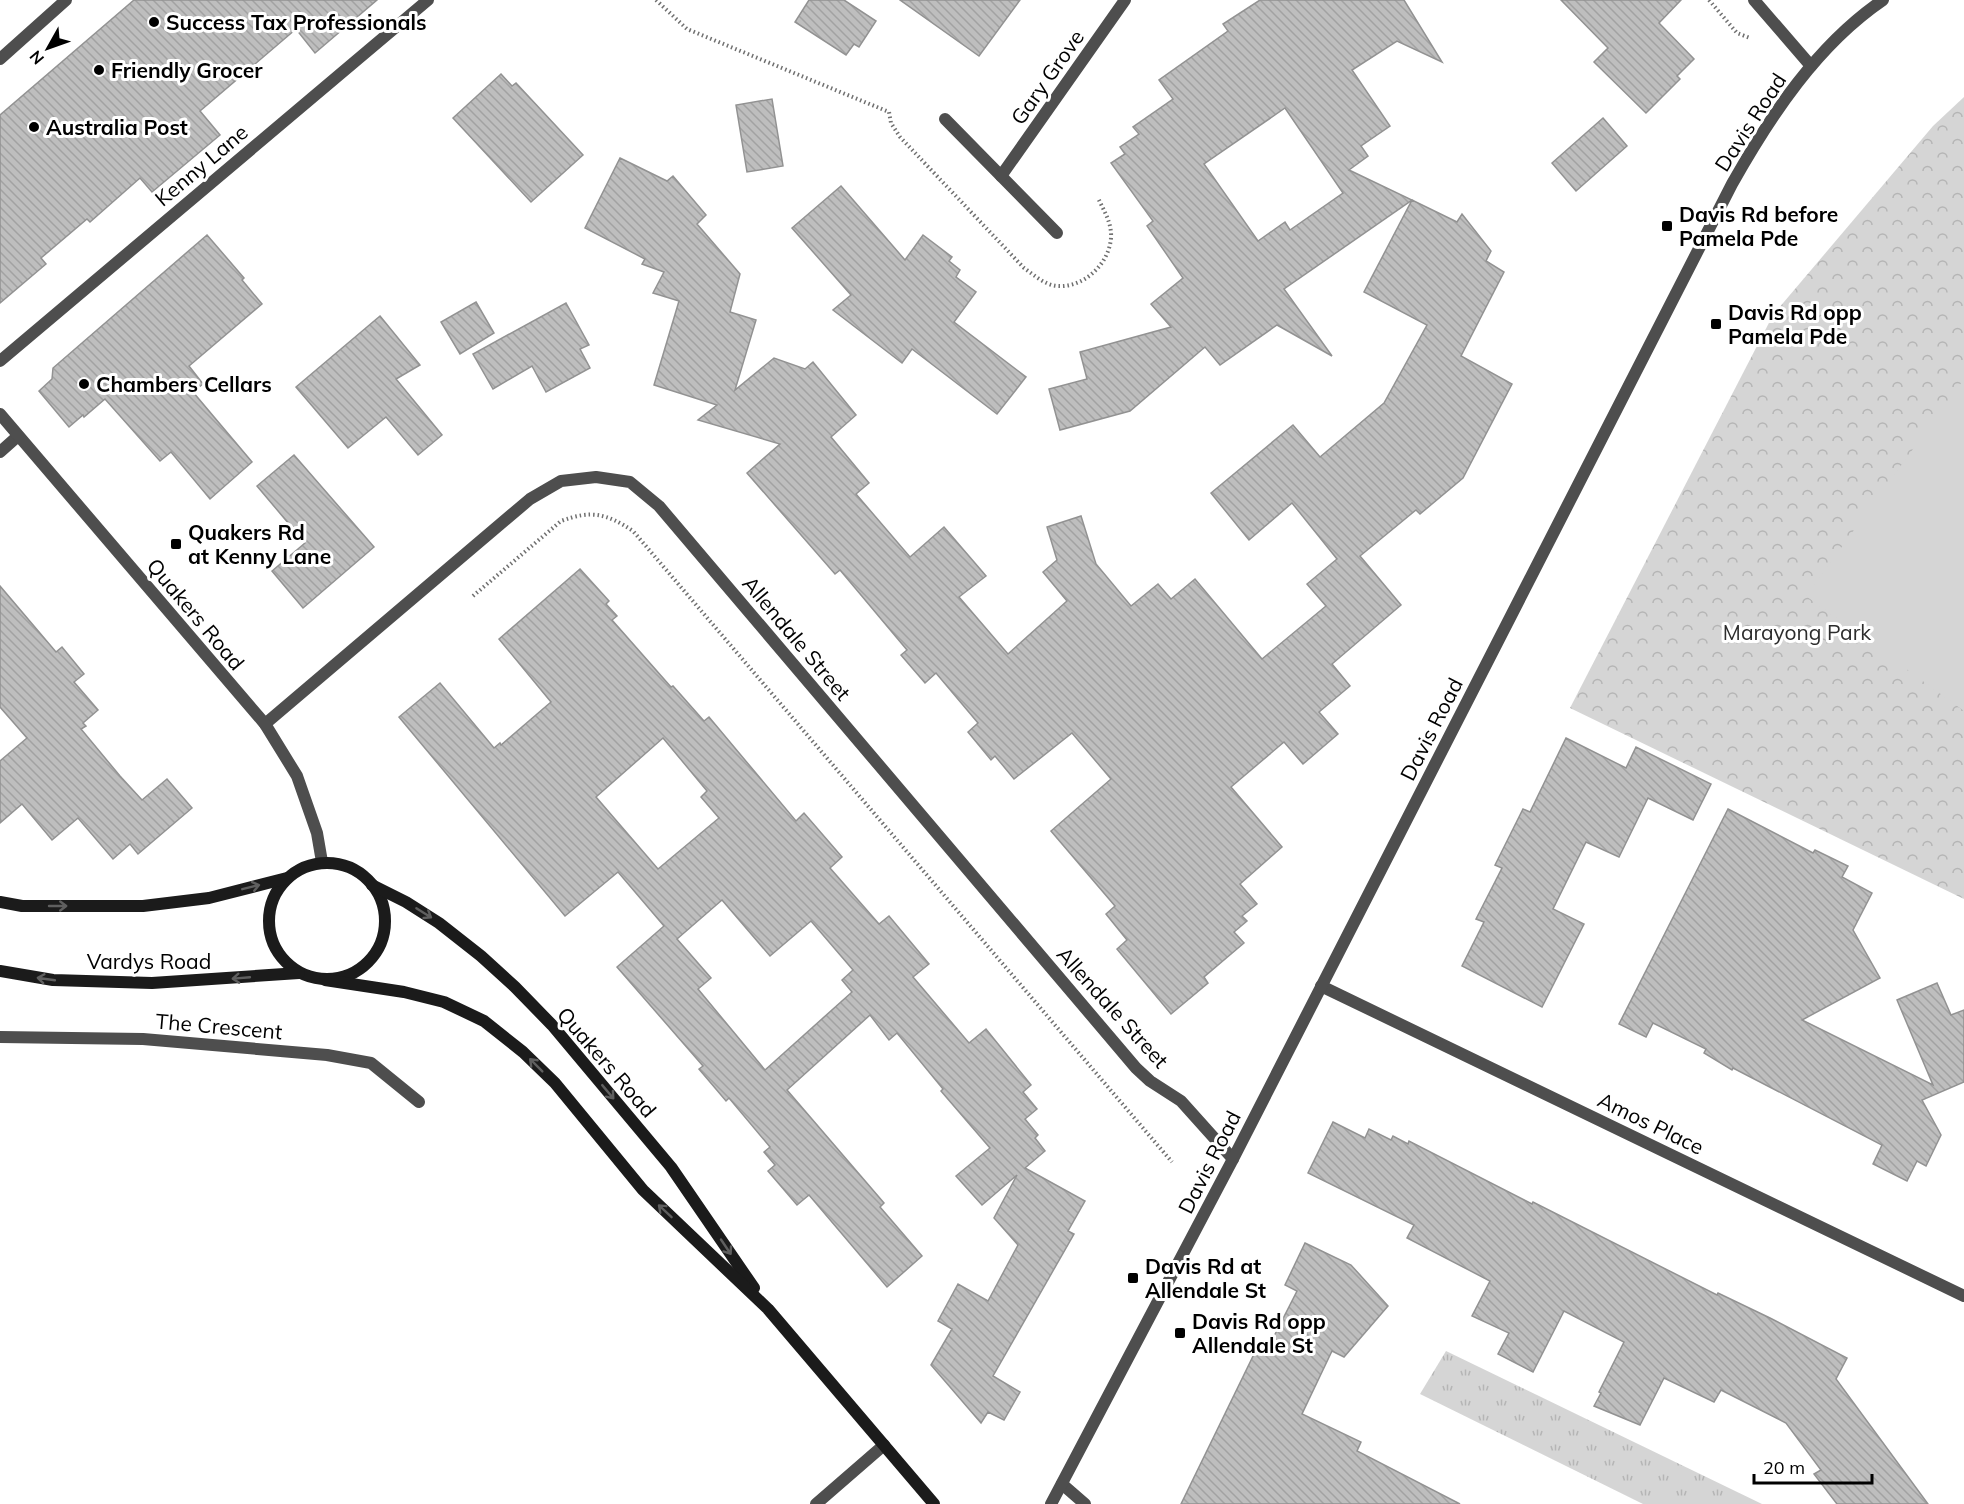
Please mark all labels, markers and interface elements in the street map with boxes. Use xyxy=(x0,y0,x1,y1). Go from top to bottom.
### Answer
place label: Success Tax Professionals xyxy=(166,9,427,35)
marker: Success Tax Professionals xyxy=(147,15,161,29)
north arrow xyxy=(18,18,78,78)
street label: Gary Grove xyxy=(1005,25,1089,129)
text: N xyxy=(25,47,48,69)
place label: Friendly Grocer xyxy=(111,57,263,83)
marker: Friendly Grocer xyxy=(92,63,106,77)
street label: Davis Road xyxy=(1709,68,1791,176)
place label: Australia Post xyxy=(46,114,188,140)
street label: Kenny Lane xyxy=(149,119,253,211)
marker: Australia Post xyxy=(27,120,41,134)
place label: Davis Rd before Pamela Pde xyxy=(1679,201,1838,251)
marker: Davis Rd before Pamela Pde xyxy=(1660,219,1674,233)
place label: Davis Rd opp Pamela Pde xyxy=(1728,299,1862,349)
marker: Davis Rd opp Pamela Pde xyxy=(1709,317,1723,331)
place label: Chambers Cellars xyxy=(96,371,272,397)
marker: Chambers Cellars xyxy=(77,377,91,391)
place label: Quakers Rd at Kenny Lane xyxy=(188,519,331,569)
marker: Quakers Rd at Kenny Lane xyxy=(169,537,183,551)
street label: Quakers Road xyxy=(142,553,250,675)
street label: Allendale Street xyxy=(737,571,857,705)
park label: Marayong Park xyxy=(1723,619,1871,645)
street label: Davis Road xyxy=(1394,673,1468,785)
one-way arrow xyxy=(241,880,260,892)
one-way arrow xyxy=(47,900,67,912)
one-way arrow xyxy=(415,907,431,919)
street label: Allendale Street xyxy=(1052,941,1174,1073)
street label: Vardys Road xyxy=(87,948,211,974)
one-way arrow xyxy=(37,973,56,984)
one-way arrow xyxy=(231,973,251,984)
street label: Quakers Road xyxy=(552,1001,662,1123)
street label: The Crescent xyxy=(155,1008,283,1044)
one-way arrow xyxy=(529,1057,544,1072)
one-way arrow xyxy=(601,1084,615,1099)
street label: Amos Place xyxy=(1594,1086,1708,1160)
street label: Davis Road xyxy=(1172,1106,1246,1218)
one-way arrow xyxy=(658,1204,673,1218)
one-way arrow xyxy=(720,1238,732,1255)
place label: Davis Rd at Allendale St xyxy=(1145,1253,1266,1303)
marker: Davis Rd at Allendale St xyxy=(1126,1271,1140,1285)
place label: Davis Rd opp Allendale St xyxy=(1192,1308,1326,1358)
marker: Davis Rd opp Allendale St xyxy=(1173,1326,1187,1340)
scale bar xyxy=(1754,1447,1872,1485)
text: 20 m xyxy=(1763,1456,1805,1479)

